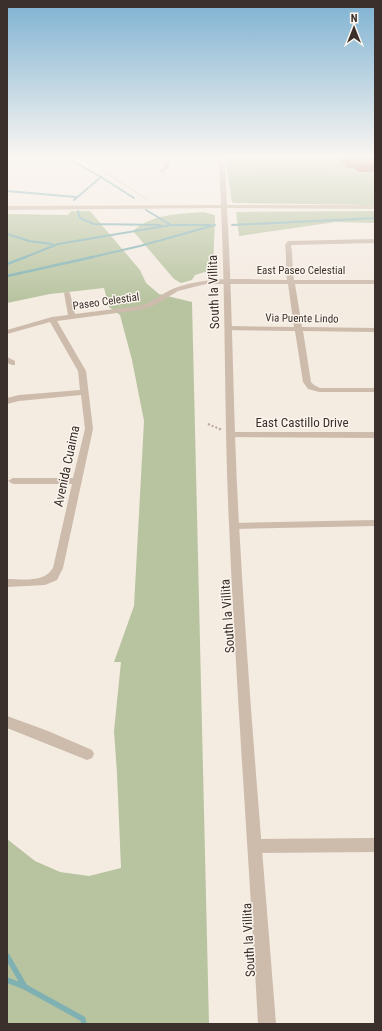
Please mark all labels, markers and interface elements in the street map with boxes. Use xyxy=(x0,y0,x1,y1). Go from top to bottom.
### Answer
north arrow xyxy=(334,8,374,48)
text: N xyxy=(351,12,358,25)
street label: South la Villita xyxy=(205,255,222,329)
street label: East Paseo Celestial xyxy=(257,264,345,277)
street label: Paseo Celestial xyxy=(72,290,140,313)
street label: Via Puente Lindo xyxy=(265,311,339,326)
street label: East Castillo Drive xyxy=(255,415,349,430)
street label: Avenida Cuaima xyxy=(51,424,82,508)
street label: South la Villita xyxy=(217,578,238,653)
street label: South la Villita xyxy=(239,903,258,977)

